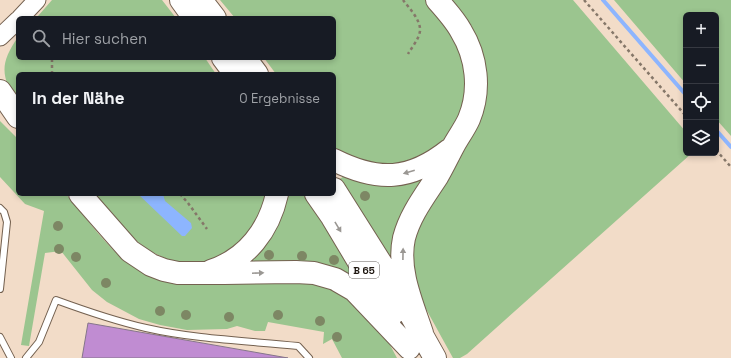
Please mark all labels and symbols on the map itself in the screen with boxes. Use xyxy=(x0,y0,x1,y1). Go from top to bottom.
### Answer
one-way arrow xyxy=(403,169,415,175)
one-way arrow xyxy=(334,221,341,233)
one-way arrow xyxy=(400,247,406,260)
road number: B 65 xyxy=(349,262,379,278)
one-way arrow xyxy=(252,269,264,276)

